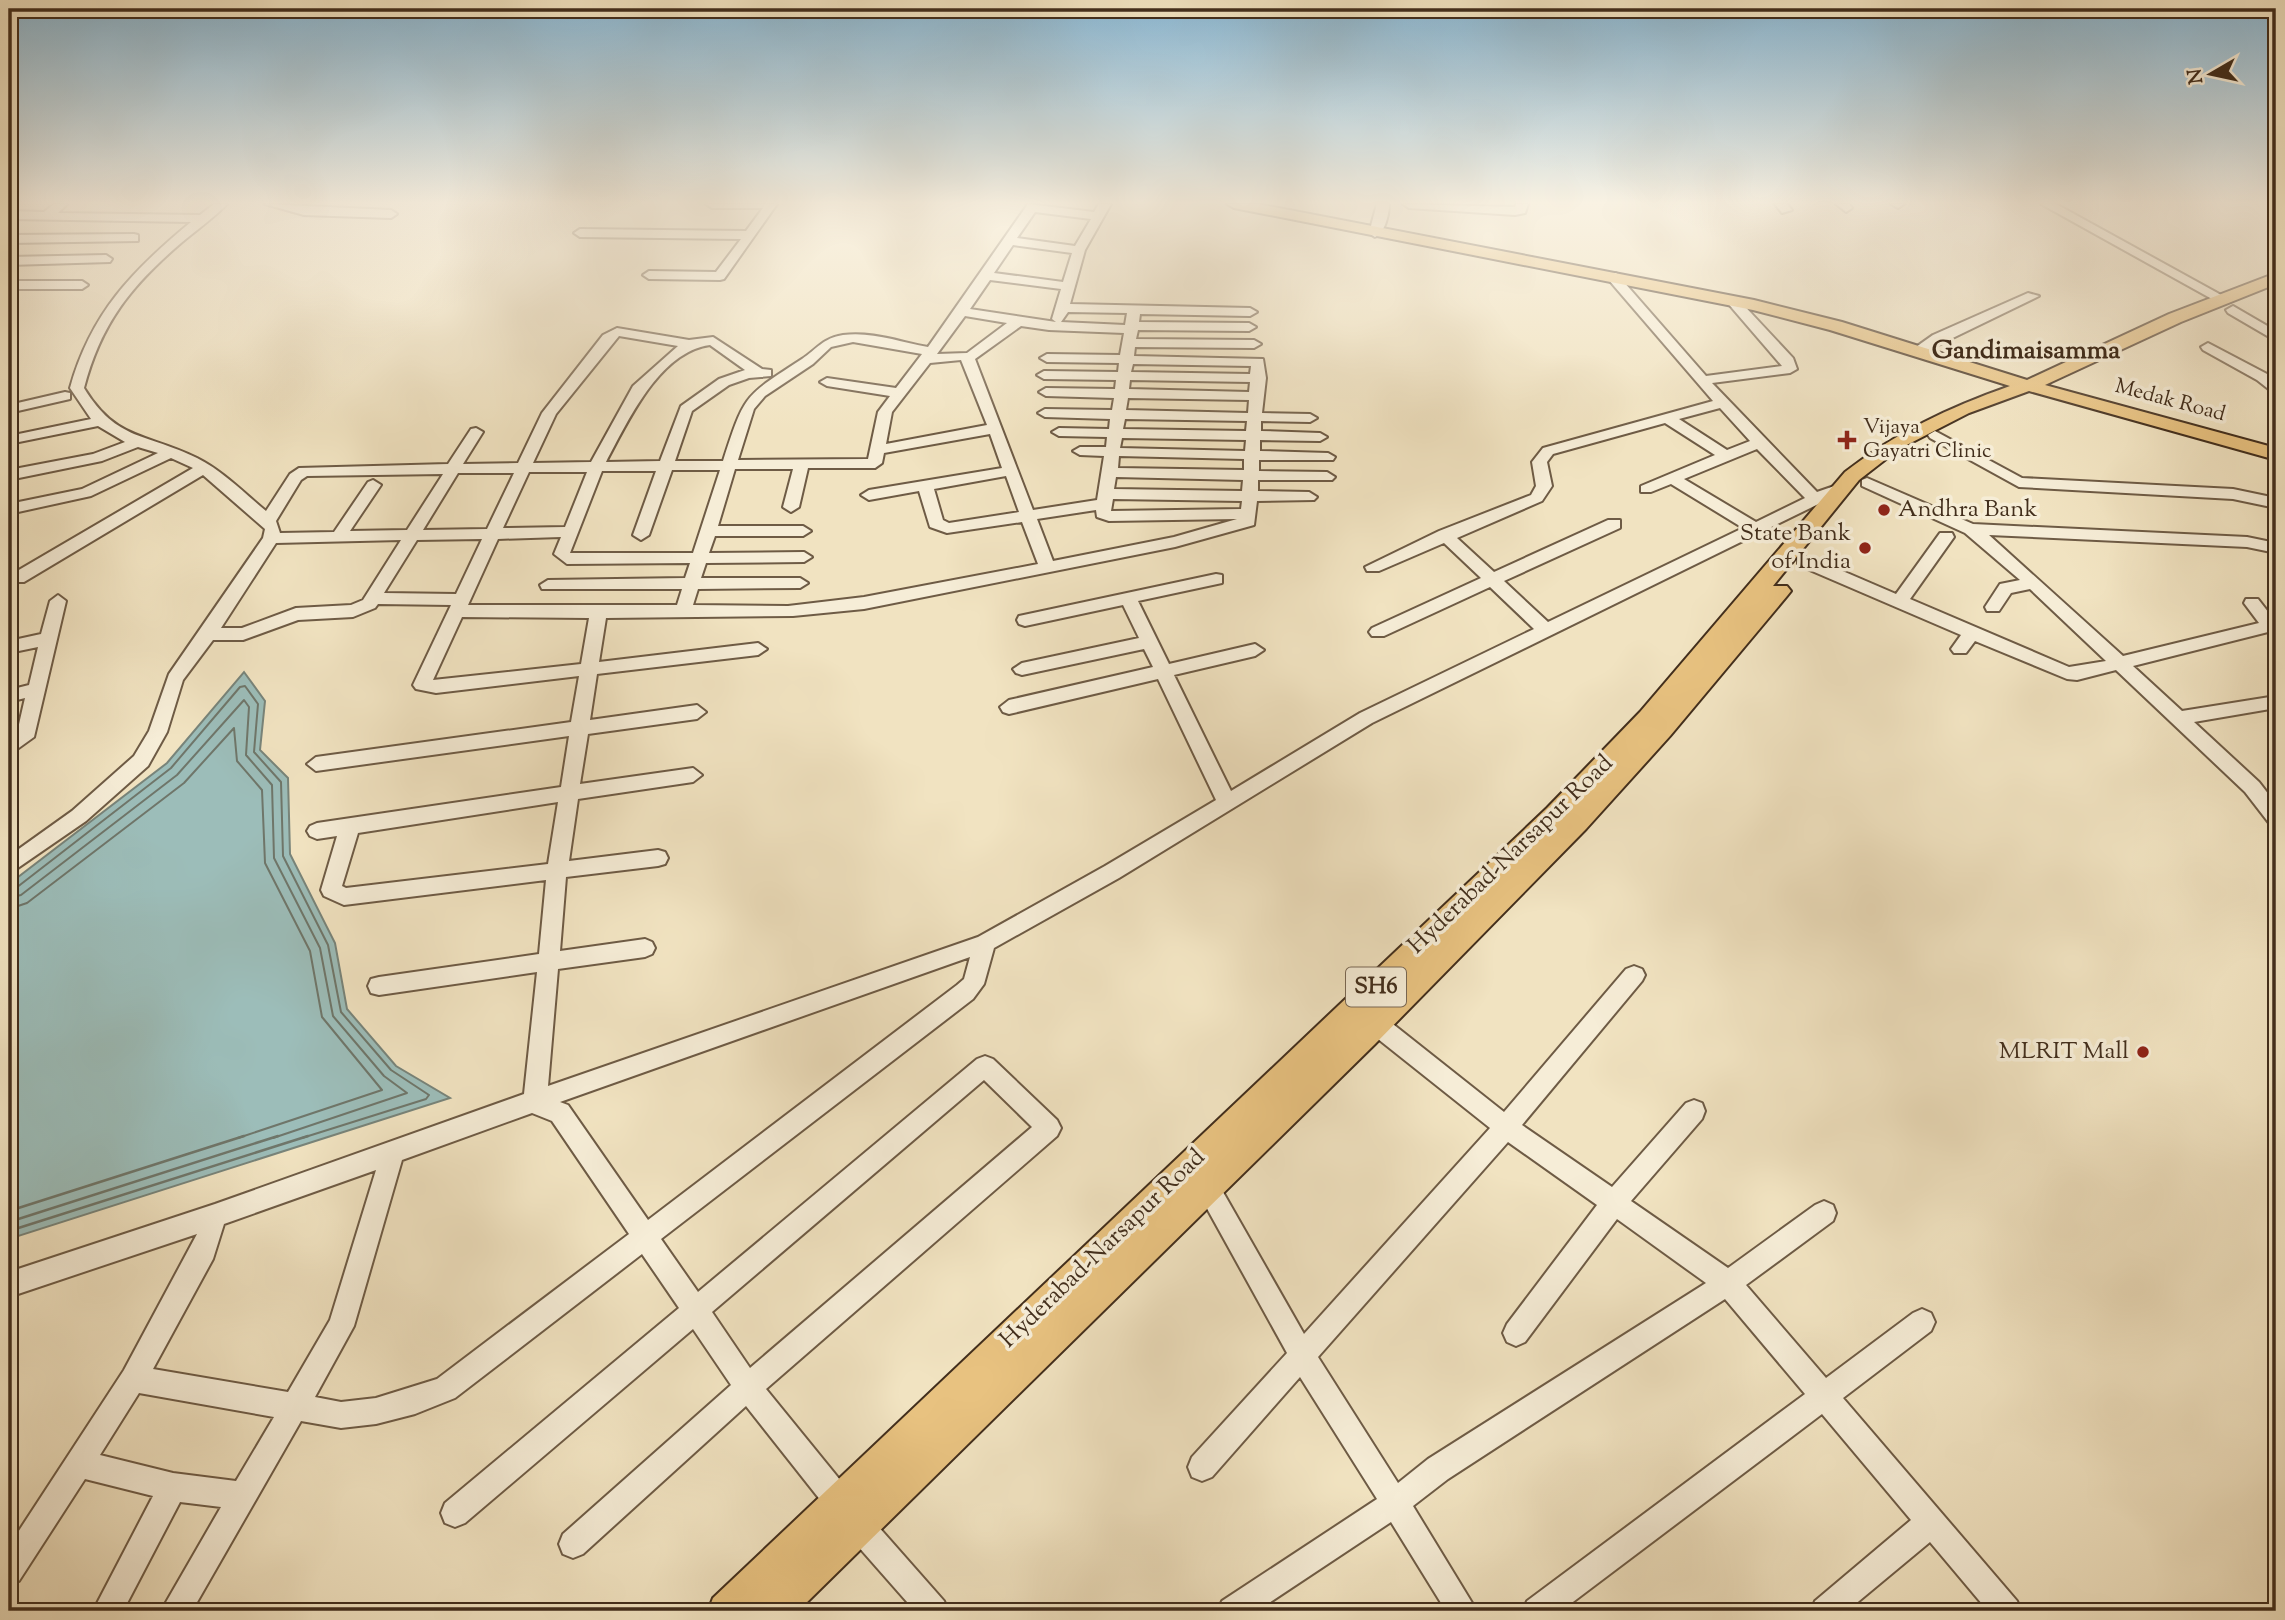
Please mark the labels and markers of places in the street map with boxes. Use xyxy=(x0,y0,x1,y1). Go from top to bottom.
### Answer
place label: Vijaya Gayatri Clinic xyxy=(1863,413,1992,467)
marker: Vijaya Gayatri Clinic xyxy=(1837,430,1857,450)
place label: Andhra Bank xyxy=(1898,493,2037,527)
marker: Andhra Bank xyxy=(1876,502,1892,518)
place label: State Bank of India xyxy=(1740,517,1851,579)
marker: State Bank of India xyxy=(1857,540,1873,556)
place label: MLRIT Mall xyxy=(1999,1035,2129,1069)
marker: MLRIT Mall xyxy=(2135,1044,2151,1060)

